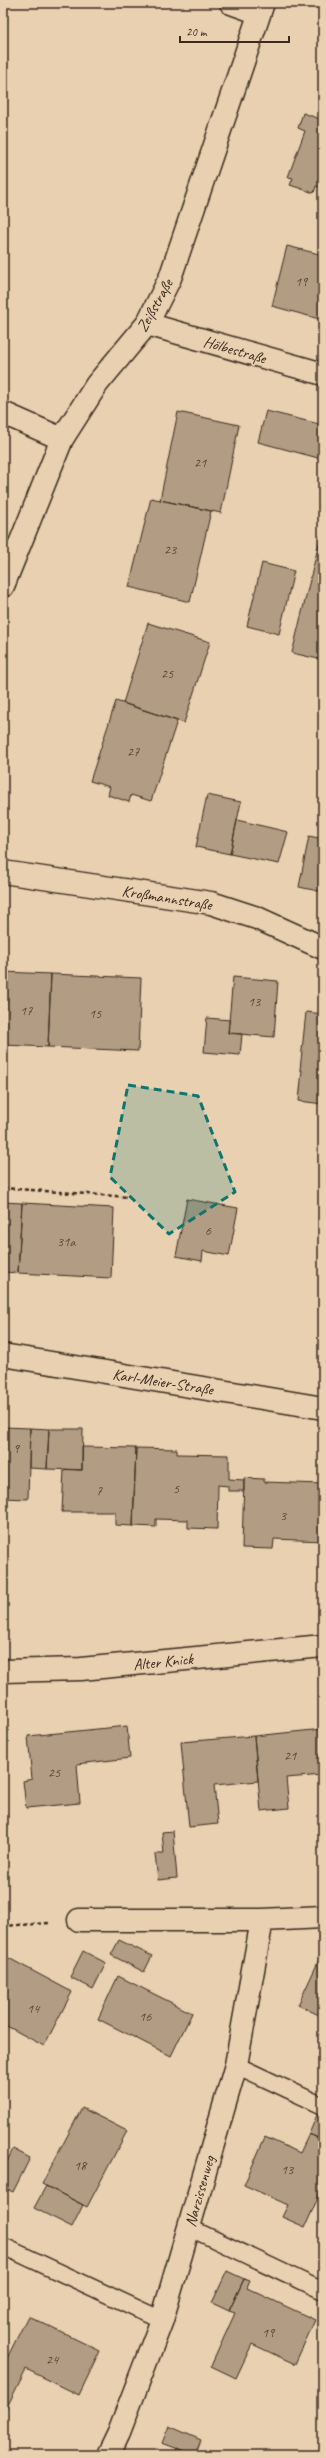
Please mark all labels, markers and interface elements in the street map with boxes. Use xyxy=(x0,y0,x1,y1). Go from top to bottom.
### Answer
scale bar xyxy=(180,18,289,44)
text: 20 m xyxy=(186,24,208,40)
house number: 19 xyxy=(295,273,309,290)
street label: Zeißstraße xyxy=(132,274,178,335)
street label: Hölbestraße xyxy=(201,332,270,369)
house number: 21 xyxy=(194,454,207,471)
house number: 23 xyxy=(164,541,178,558)
house number: 25 xyxy=(161,665,174,682)
house number: 27 xyxy=(127,743,140,760)
street label: Kroßmannstraße xyxy=(121,881,215,915)
house number: 13 xyxy=(248,993,262,1010)
house number: 17 xyxy=(20,1002,33,1019)
house number: 15 xyxy=(89,1005,102,1022)
house number: 6 xyxy=(205,1222,212,1239)
house number: 31a xyxy=(57,1233,76,1250)
street label: Karl-Meier-Straße xyxy=(111,1364,216,1400)
house number: 9 xyxy=(13,1440,21,1457)
house number: 5 xyxy=(173,1480,180,1497)
house number: 7 xyxy=(96,1482,103,1499)
house number: 3 xyxy=(280,1507,288,1524)
street label: Alter Knick xyxy=(132,1649,195,1675)
house number: 21 xyxy=(284,1747,297,1764)
house number: 25 xyxy=(48,1764,61,1781)
house number: 14 xyxy=(27,2000,41,2017)
house number: 16 xyxy=(139,2008,152,2025)
street label: Narzissenweg xyxy=(180,2152,220,2229)
house number: 18 xyxy=(74,2157,88,2174)
house number: 13 xyxy=(281,2161,295,2178)
house number: 19 xyxy=(262,2324,276,2341)
house number: 24 xyxy=(46,2351,60,2368)

